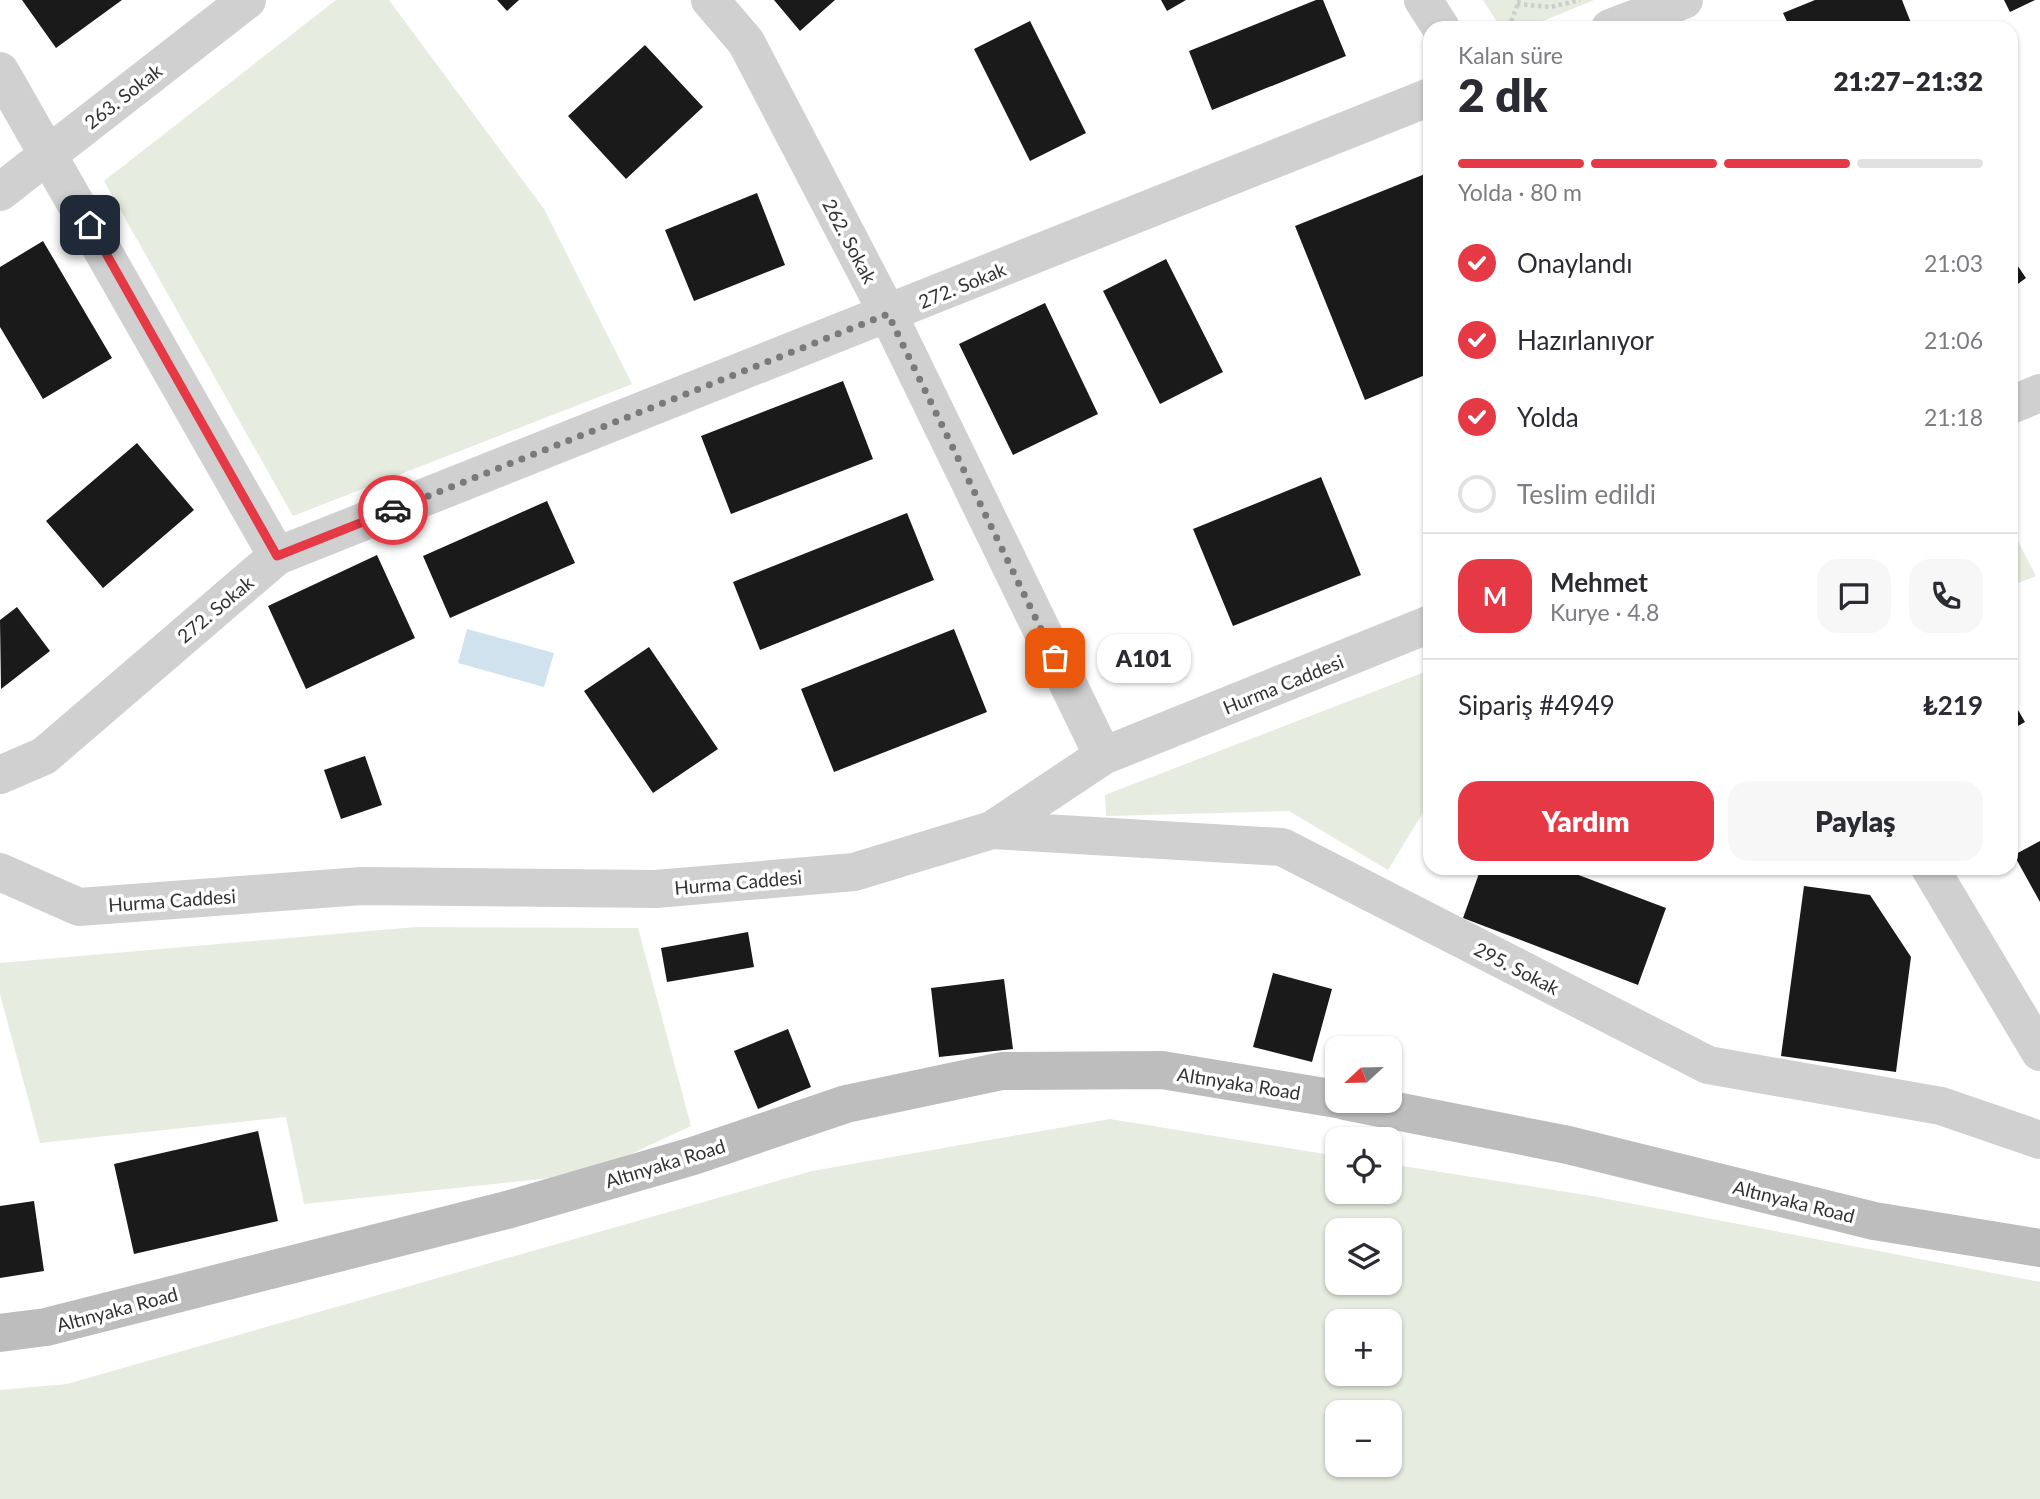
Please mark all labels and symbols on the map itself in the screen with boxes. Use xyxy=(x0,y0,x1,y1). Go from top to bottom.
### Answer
street label: 263. Sokak xyxy=(80,58,167,133)
pin xyxy=(60,195,120,255)
street label: 262. Sokak xyxy=(818,195,882,287)
street label: 272. Sokak xyxy=(915,257,1009,313)
courier xyxy=(358,475,428,545)
street label: 272. Sokak xyxy=(172,570,258,647)
pin xyxy=(1025,628,1085,688)
callout: A101 xyxy=(1097,634,1192,682)
street label: Hurma Caddesi xyxy=(1219,649,1347,719)
street label: Hurma Caddesi xyxy=(673,865,803,899)
street label: Hurma Caddesi xyxy=(107,884,237,916)
street label: 295. Sokak xyxy=(1471,937,1564,999)
north arrow xyxy=(1325,1036,1402,1113)
street label: Altınyaka Road xyxy=(1176,1062,1302,1104)
street label: Altınyaka Road xyxy=(602,1134,728,1192)
street label: Altınyaka Road xyxy=(1731,1175,1857,1227)
street label: Altınyaka Road xyxy=(54,1282,180,1336)

